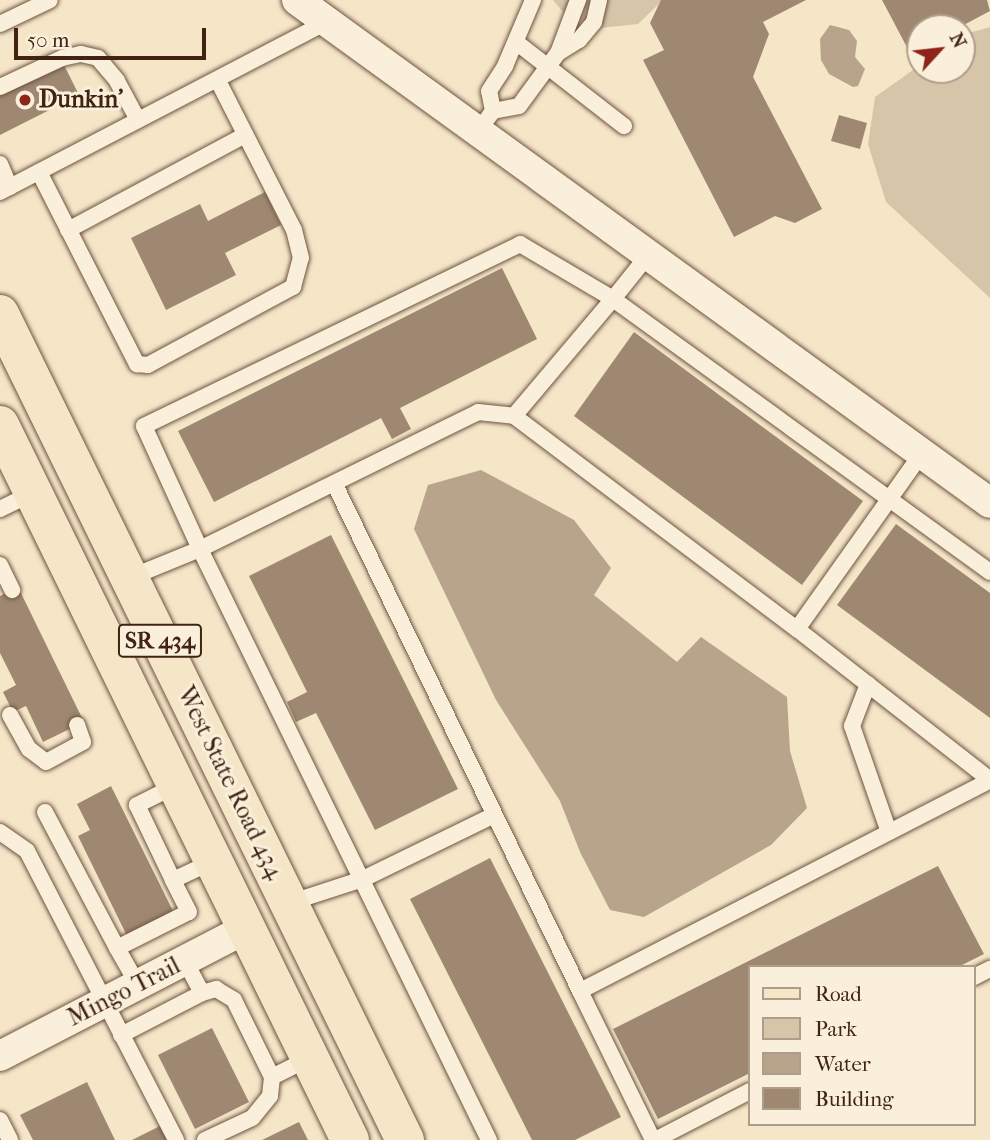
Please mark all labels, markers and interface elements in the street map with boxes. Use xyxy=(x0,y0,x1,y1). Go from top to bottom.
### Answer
scale bar xyxy=(18,14,210,58)
north arrow xyxy=(906,14,976,84)
text: 50 m xyxy=(27,28,70,52)
text: N xyxy=(945,29,971,52)
place label: Dunkin' xyxy=(39,86,123,114)
marker: Dunkin' xyxy=(17,92,33,108)
road number: SR 434 xyxy=(116,622,204,660)
street label: West State Road 434 xyxy=(171,682,289,884)
street label: Mingo Trail xyxy=(63,951,185,1033)
legend xyxy=(748,965,976,1126)
text: Road xyxy=(815,982,862,1006)
text: Park xyxy=(815,1017,857,1041)
text: Water xyxy=(815,1052,871,1076)
text: Building xyxy=(815,1087,893,1111)

